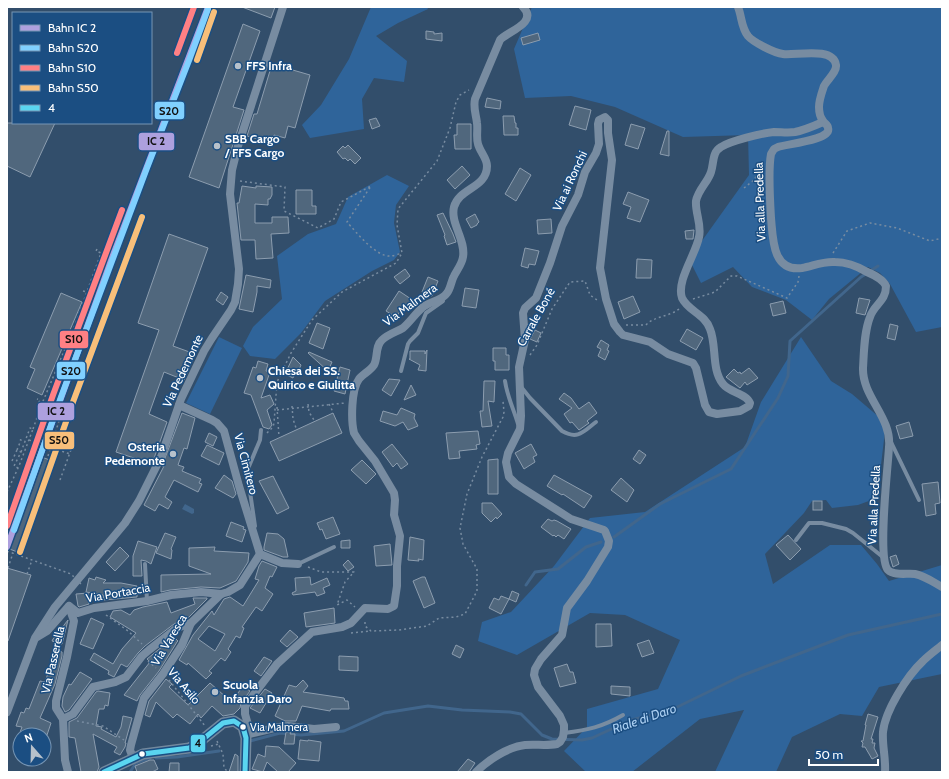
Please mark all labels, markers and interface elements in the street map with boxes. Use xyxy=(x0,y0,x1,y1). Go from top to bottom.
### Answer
legend xyxy=(12,12,152,124)
text: Bahn IC 2 xyxy=(48,20,96,35)
text: Bahn S20 xyxy=(48,40,99,55)
place label: FFS Infra xyxy=(246,58,292,73)
text: Bahn S10 xyxy=(48,60,96,75)
marker: FFS Infra xyxy=(233,61,243,71)
text: Bahn S50 xyxy=(48,80,99,95)
text: 4 xyxy=(48,100,55,115)
line badge: S20 xyxy=(154,101,185,120)
text: S20 xyxy=(159,104,179,118)
place label: SBB Cargo / FFS Cargo xyxy=(224,131,284,160)
line badge: IC 2 xyxy=(138,132,175,151)
text: IC 2 xyxy=(147,134,165,148)
marker: SBB Cargo / FFS Cargo xyxy=(212,141,222,151)
street label: Via ai Ronchi xyxy=(549,148,590,213)
street label: Via alla Predella xyxy=(751,162,768,242)
street label: Via Malmera xyxy=(380,280,440,329)
street label: Carrale Boné xyxy=(513,285,558,349)
line badge: S10 xyxy=(59,330,89,349)
text: S10 xyxy=(65,332,83,346)
street label: Via Pedemonte xyxy=(159,332,206,409)
line badge: S20 xyxy=(56,361,86,380)
place label: Chiesa dei SS. Quirico e Giulitta xyxy=(268,363,355,392)
text: S20 xyxy=(61,364,81,378)
marker: Chiesa dei SS. Quirico e Giulitta xyxy=(255,373,265,383)
line badge: IC 2 xyxy=(37,402,75,421)
text: IC 2 xyxy=(47,404,65,418)
line badge: S50 xyxy=(44,431,75,450)
street label: Via Cimitero xyxy=(231,432,262,496)
text: S50 xyxy=(49,433,69,447)
place label: Osteria Pedemonte xyxy=(105,439,165,468)
marker: Osteria Pedemonte xyxy=(168,449,178,459)
street label: Via alla Predella xyxy=(864,465,883,545)
street label: Via Portaccia xyxy=(85,579,151,606)
street label: Via Varesca xyxy=(147,611,190,668)
street label: Via Passerella xyxy=(37,625,68,695)
street label: Via Asilo xyxy=(165,664,204,707)
place label: Scuola Infanzia Daro xyxy=(223,677,292,706)
marker: Scuola Infanzia Daro xyxy=(210,687,220,697)
water label: Riale di Daro xyxy=(610,699,679,736)
place label: Via Malmera xyxy=(250,720,309,734)
marker: Via Malmera xyxy=(238,722,248,732)
north arrow xyxy=(12,727,52,767)
text: N xyxy=(23,730,35,746)
line badge: 4 xyxy=(190,734,206,753)
text: 4 xyxy=(195,736,202,750)
scale bar xyxy=(809,741,878,767)
text: 50 m xyxy=(815,747,843,762)
unlabelled marker xyxy=(137,749,147,759)

